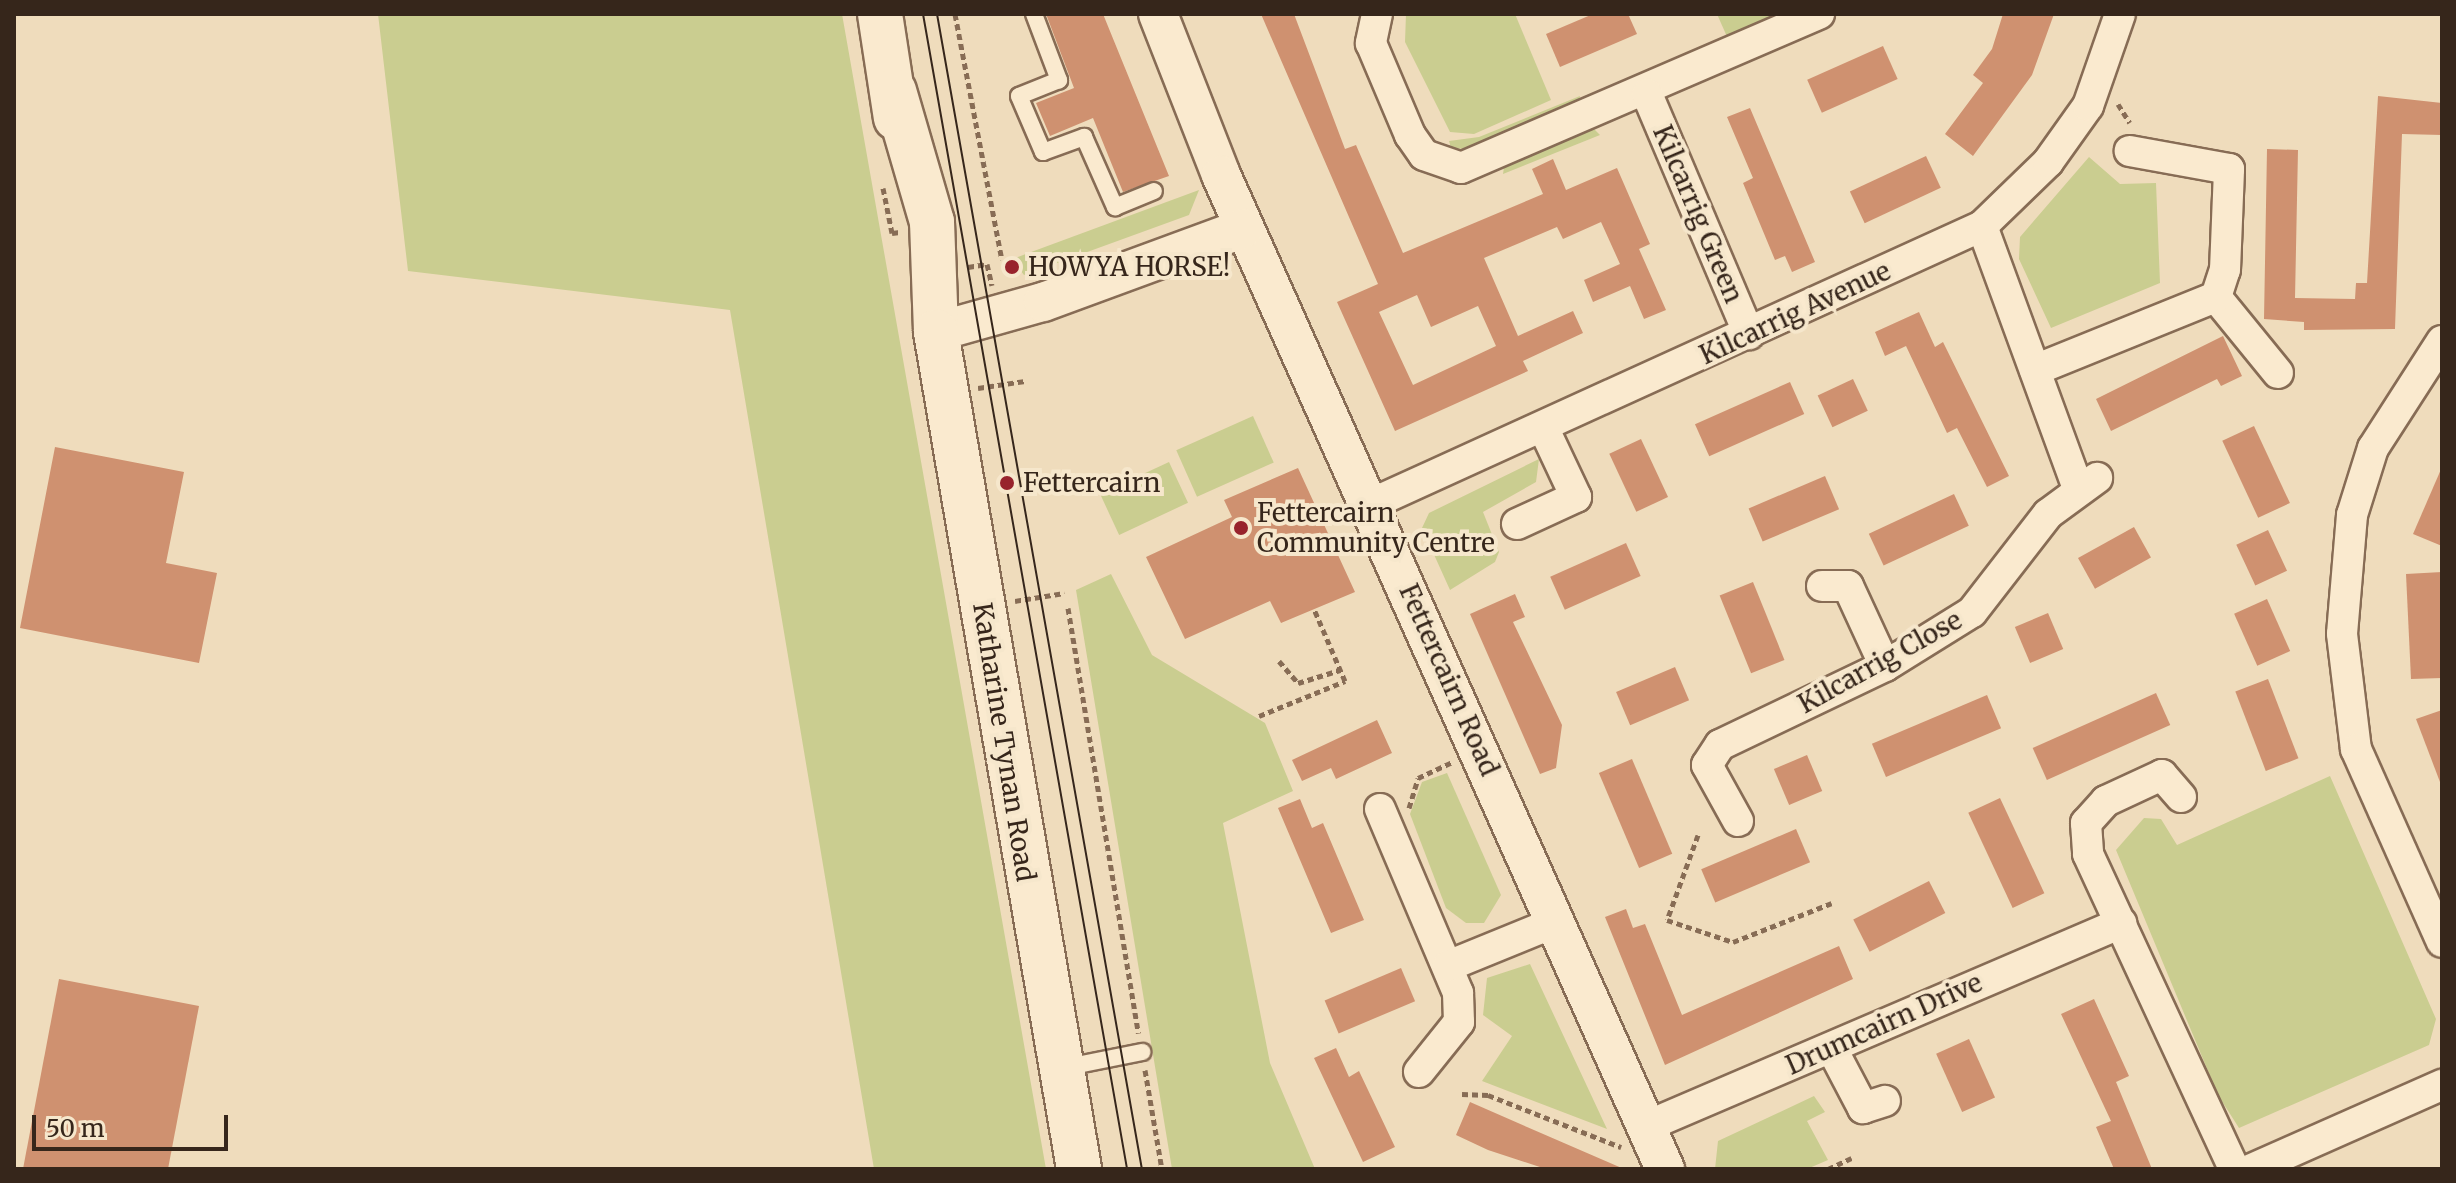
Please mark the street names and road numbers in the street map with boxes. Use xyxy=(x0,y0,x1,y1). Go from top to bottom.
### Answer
street label: Kilcarrig Green xyxy=(1647,120,1749,308)
street label: Kilcarrig Avenue xyxy=(1695,255,1895,371)
street label: Fettercairn Road xyxy=(1393,579,1505,781)
street label: Katharine Tynan Road xyxy=(967,600,1041,884)
street label: Kilcarrig Close xyxy=(1793,604,1967,720)
street label: Drumcairn Drive xyxy=(1781,967,1987,1081)

